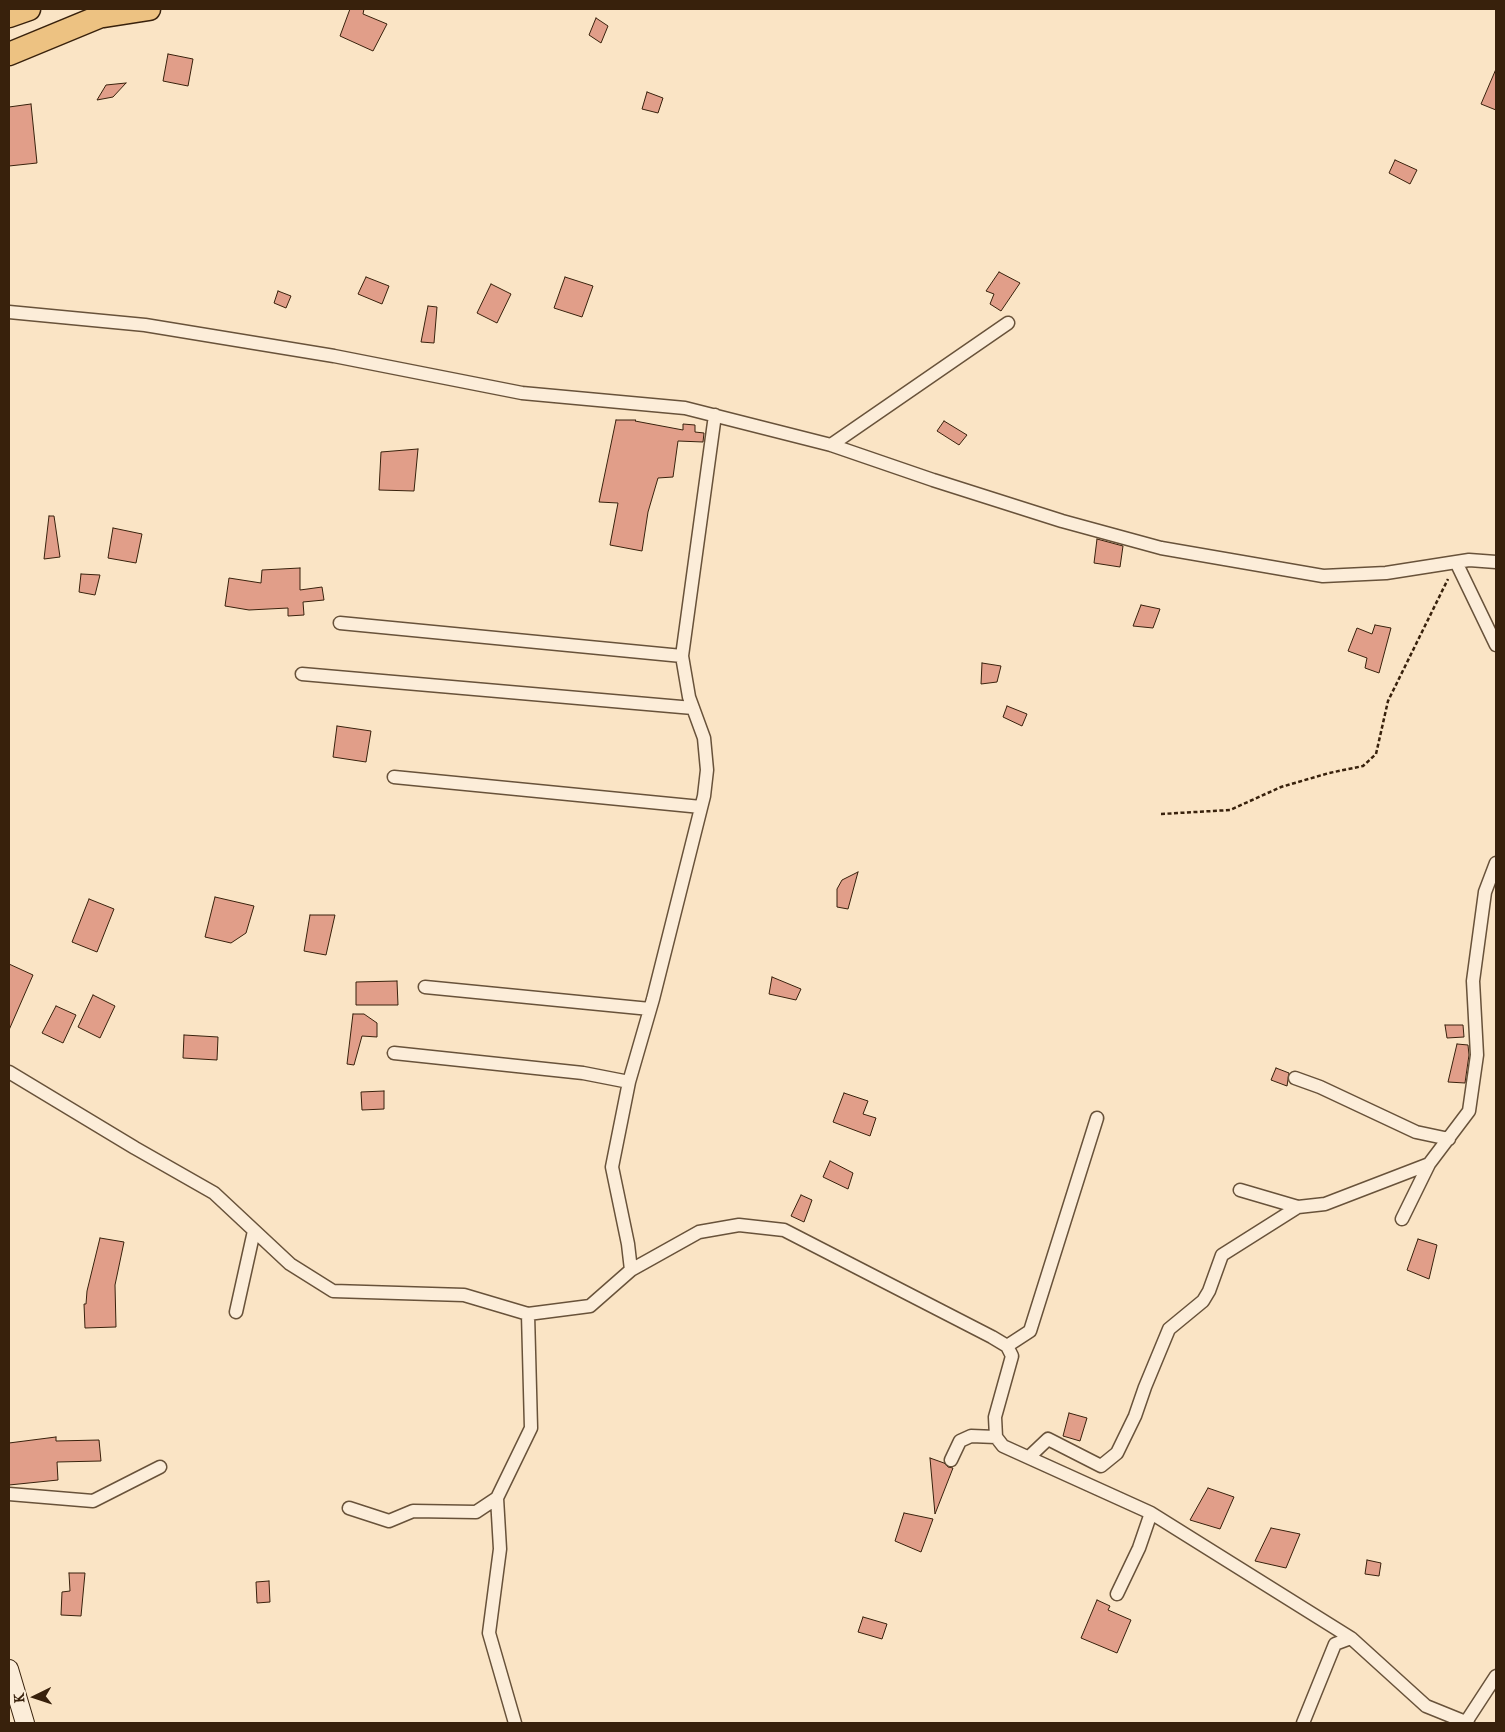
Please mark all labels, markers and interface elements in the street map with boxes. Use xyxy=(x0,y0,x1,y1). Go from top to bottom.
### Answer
north arrow xyxy=(10,1672,60,1722)
text: K xyxy=(11,1693,28,1704)

